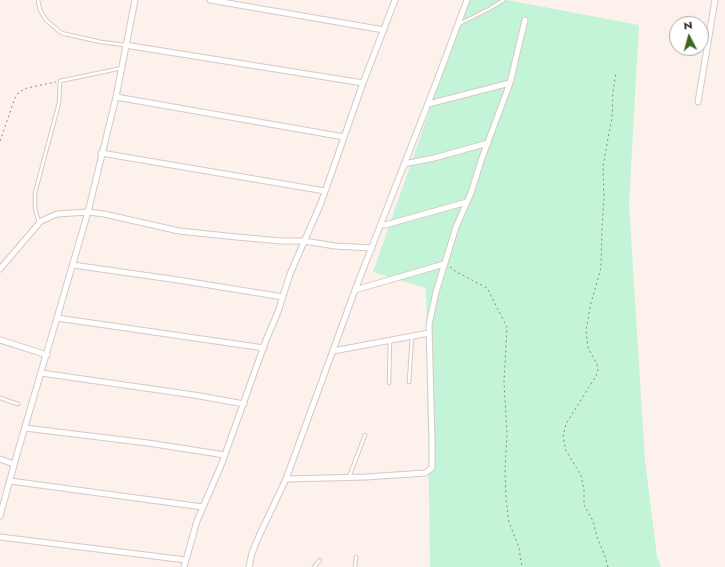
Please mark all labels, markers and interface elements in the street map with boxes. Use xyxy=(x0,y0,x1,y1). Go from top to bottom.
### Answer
north arrow xyxy=(669,16,709,56)
text: N xyxy=(683,17,693,33)

